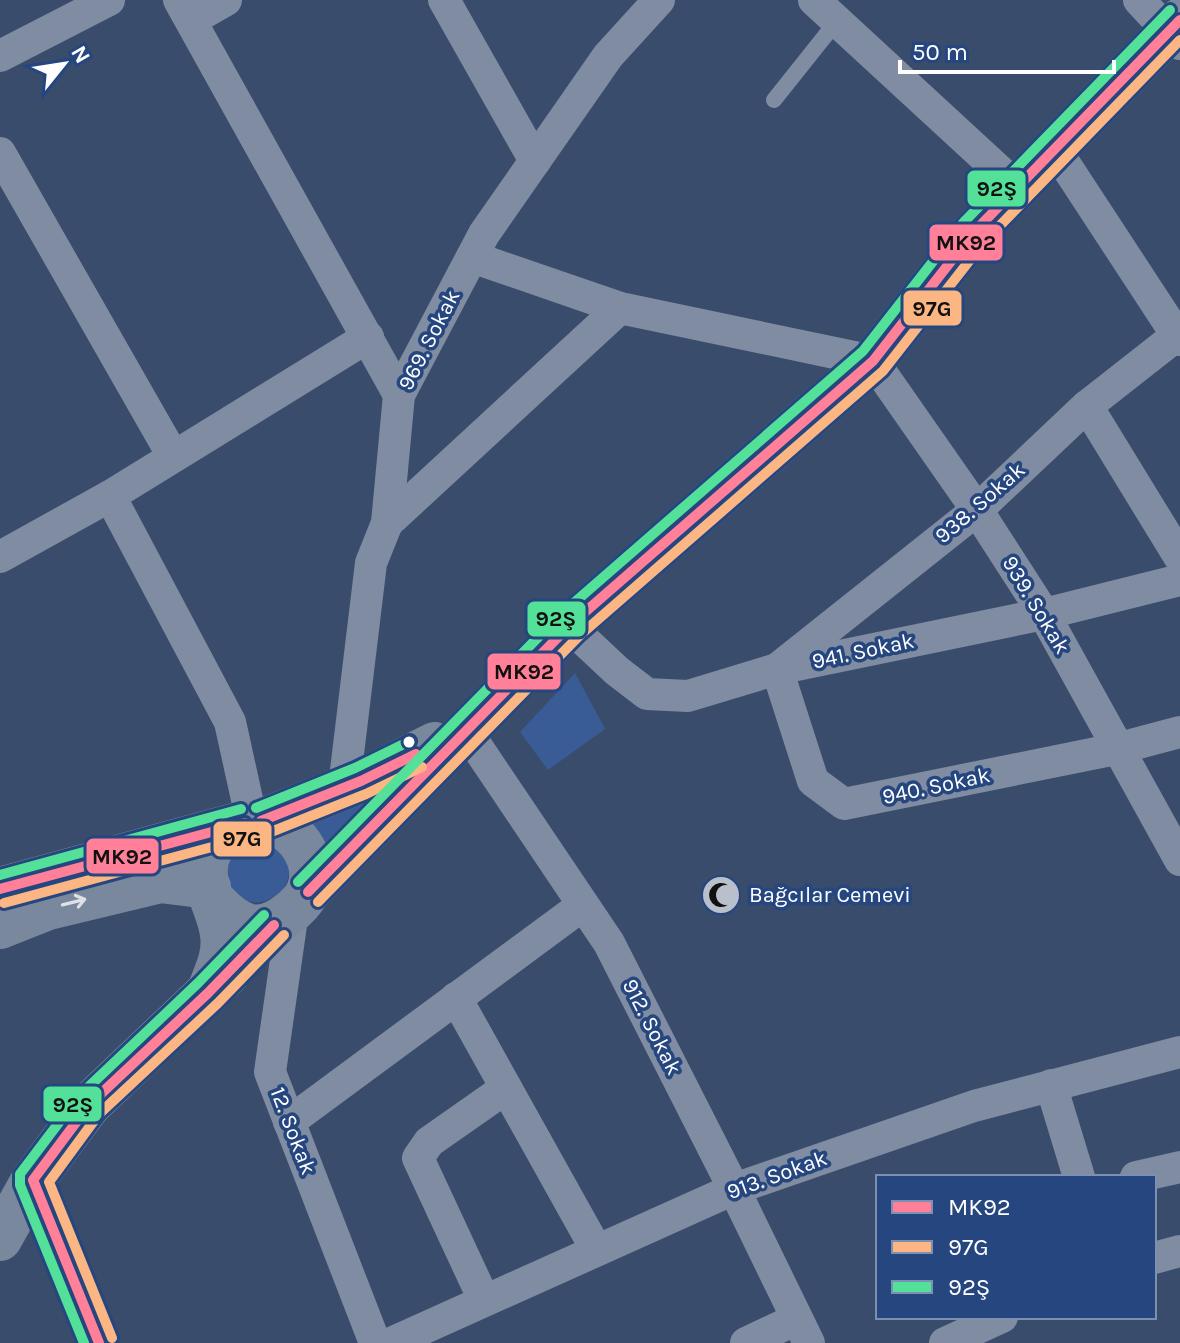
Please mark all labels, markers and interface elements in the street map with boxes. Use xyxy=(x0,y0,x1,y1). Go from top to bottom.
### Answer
north arrow xyxy=(24,24,104,104)
scale bar xyxy=(900,24,1114,74)
text: 50 m xyxy=(912,38,968,66)
text: N xyxy=(65,41,96,68)
line badge: 92Ş xyxy=(966,169,1027,208)
text: 92Ş xyxy=(977,176,1017,202)
line badge: MK92 xyxy=(928,223,1004,262)
text: MK92 xyxy=(936,230,996,256)
street label: 969. Sokak xyxy=(393,285,465,395)
line badge: 97G xyxy=(902,289,963,327)
text: 97G xyxy=(912,296,952,322)
street label: 938. Sokak xyxy=(930,457,1030,549)
street label: 939. Sokak xyxy=(997,551,1075,659)
line badge: 92Ş xyxy=(526,600,587,638)
text: 92Ş xyxy=(536,606,576,632)
street label: 941. Sokak xyxy=(810,628,916,674)
line badge: MK92 xyxy=(486,652,562,691)
text: MK92 xyxy=(494,659,554,685)
unlabelled marker xyxy=(401,734,417,750)
street label: 940. Sokak xyxy=(880,762,992,810)
line badge: 97G xyxy=(212,820,273,858)
text: 97G xyxy=(222,826,262,852)
line badge: MK92 xyxy=(85,837,160,875)
text: MK92 xyxy=(92,844,152,870)
mosque icon: Bağcılar Cemevi xyxy=(700,874,742,916)
place label: Bağcılar Cemevi xyxy=(749,882,911,908)
one-way arrow xyxy=(60,894,86,909)
street label: 912. Sokak xyxy=(617,975,687,1079)
street label: 12. Sokak xyxy=(264,1084,322,1178)
line badge: 92Ş xyxy=(42,1085,103,1123)
text: 92Ş xyxy=(53,1092,93,1118)
street label: 913. Sokak xyxy=(723,1145,831,1205)
legend xyxy=(876,1175,1156,1319)
text: MK92 xyxy=(948,1193,1011,1221)
text: 97G xyxy=(948,1233,989,1261)
text: 92Ş xyxy=(948,1273,990,1301)

